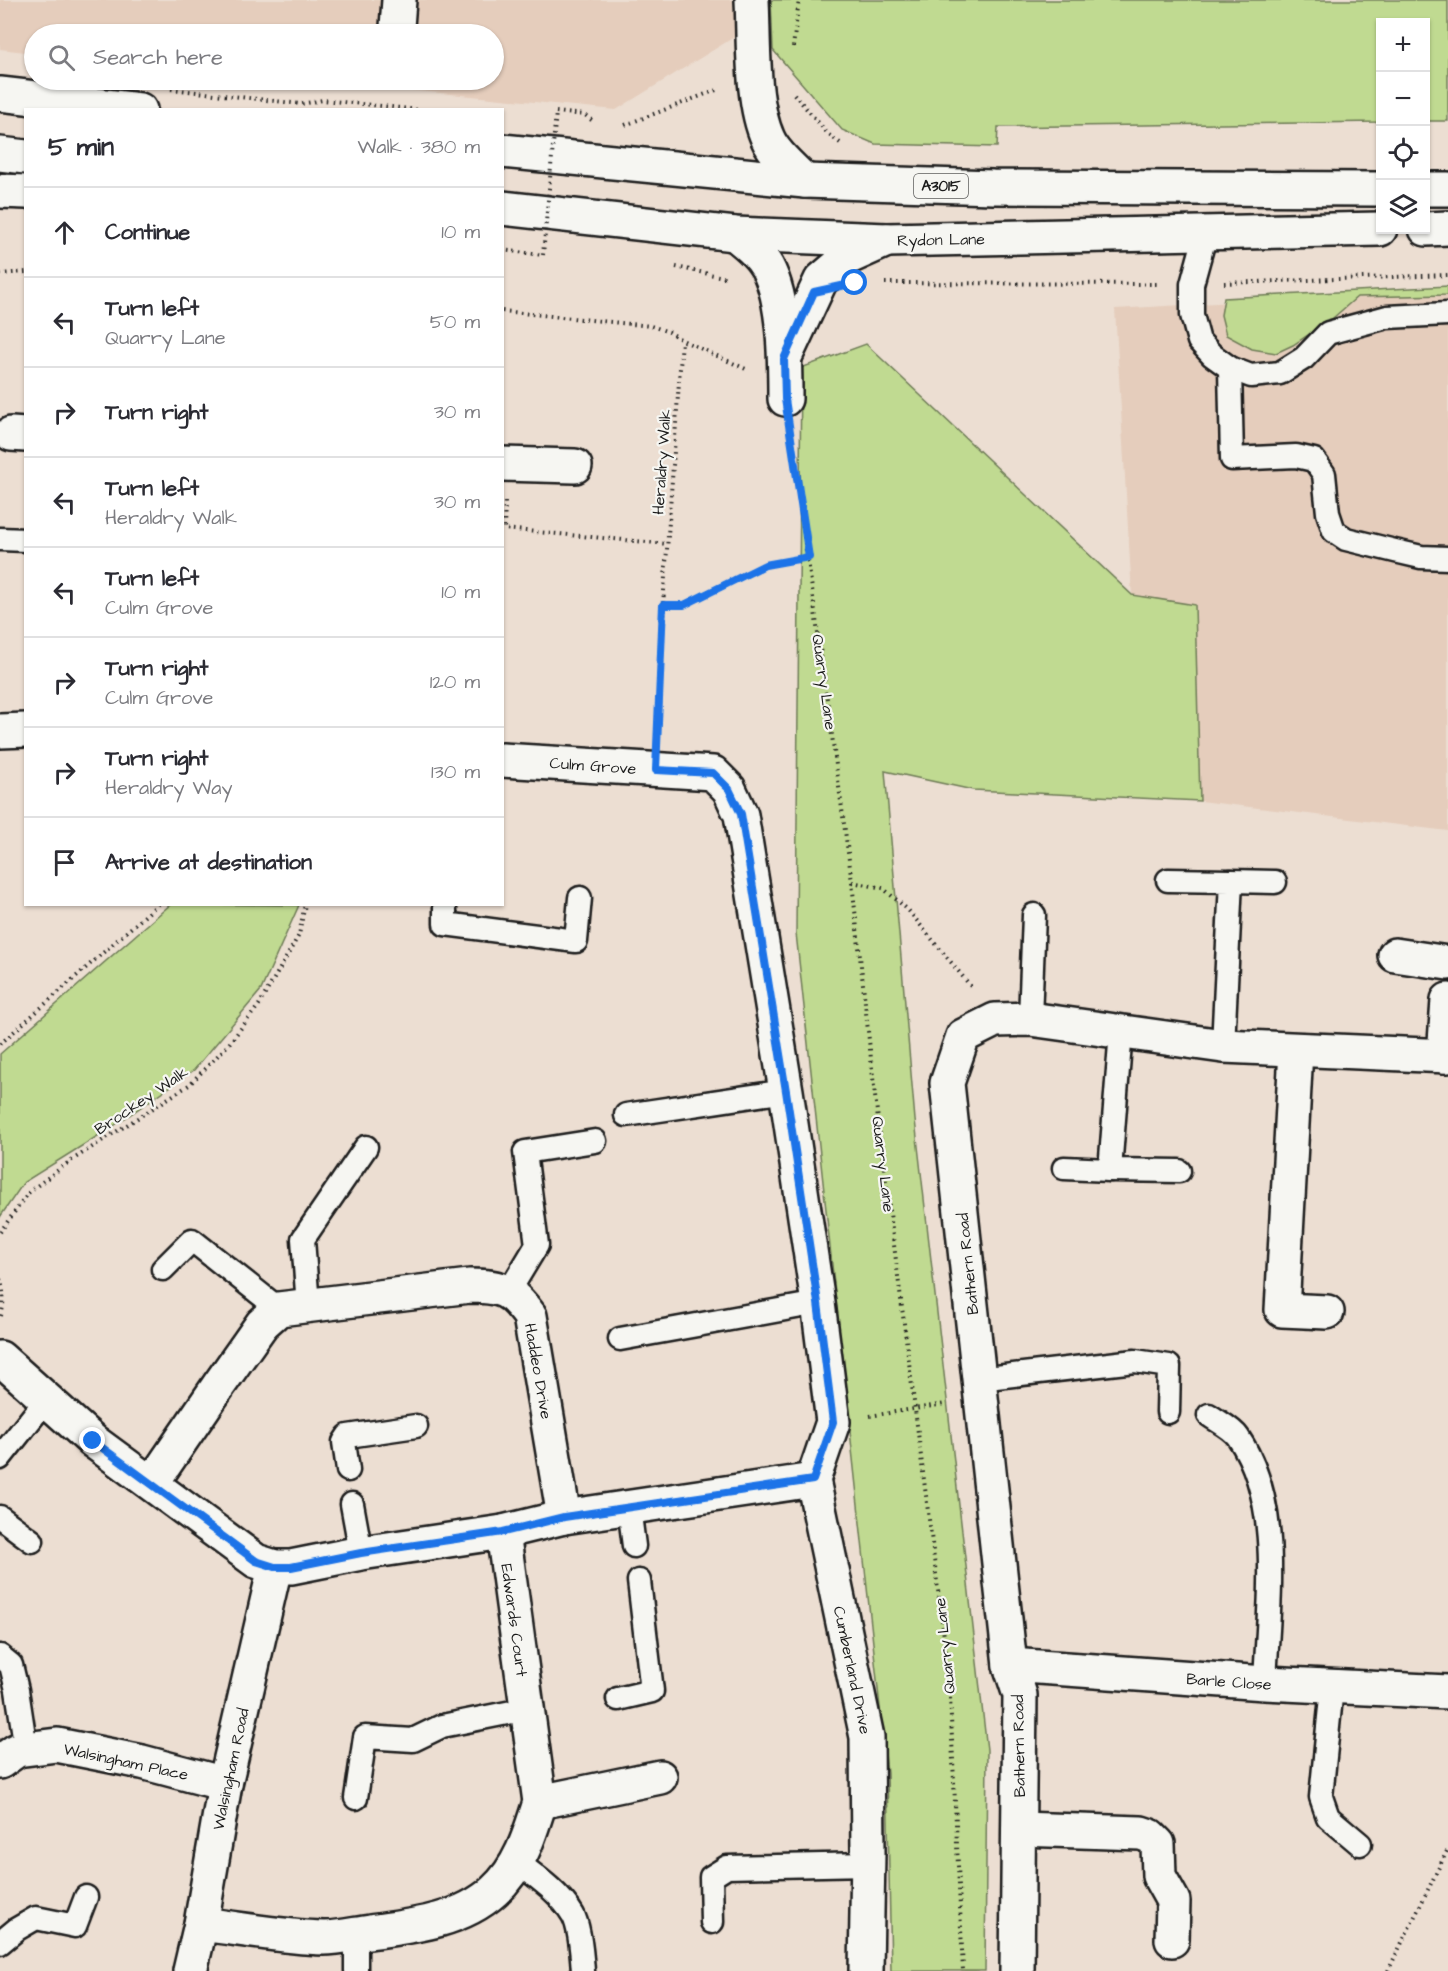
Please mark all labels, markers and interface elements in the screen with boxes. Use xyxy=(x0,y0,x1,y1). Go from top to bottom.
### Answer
map controls xyxy=(1376,18,1430,234)
button: + xyxy=(1376,18,1430,72)
search box xyxy=(24,24,504,90)
icon: search xyxy=(45,41,78,74)
text: Search here xyxy=(93,42,223,73)
button: − xyxy=(1376,72,1430,126)
button: locate xyxy=(1376,126,1430,180)
text: 5 min xyxy=(48,129,114,165)
text: Walk · 380 m xyxy=(357,133,480,161)
road number: A3015 xyxy=(914,174,968,198)
button: layers xyxy=(1376,180,1430,234)
icon: ahead xyxy=(48,216,81,249)
text: Continue xyxy=(105,217,190,248)
text: 10 m xyxy=(441,218,480,246)
street label: Rydon Lane xyxy=(897,228,985,253)
route start xyxy=(841,269,867,295)
text: Turn left xyxy=(105,293,199,324)
icon: left xyxy=(48,306,81,339)
text: 50 m xyxy=(430,308,480,336)
text: Quarry Lane xyxy=(105,324,226,352)
icon: right xyxy=(48,396,81,429)
text: Turn right xyxy=(105,397,208,428)
text: 30 m xyxy=(434,398,480,426)
street label: Heraldry Walk xyxy=(647,408,678,516)
text: Turn left xyxy=(105,473,199,504)
icon: left xyxy=(48,486,81,519)
text: 30 m xyxy=(434,488,480,516)
text: Heraldry Walk xyxy=(105,504,237,532)
text: Turn left xyxy=(105,563,199,594)
icon: left xyxy=(48,576,81,609)
text: 10 m xyxy=(441,578,480,606)
text: Culm Grove xyxy=(105,594,213,622)
street label: Quarry Lane xyxy=(805,633,842,732)
text: Turn right xyxy=(105,653,208,684)
icon: right xyxy=(48,666,81,699)
text: 120 m xyxy=(430,668,480,696)
text: Culm Grove xyxy=(105,684,213,712)
text: Turn right xyxy=(105,743,208,774)
street label: Culm Grove xyxy=(549,752,637,780)
icon: right xyxy=(48,756,81,789)
text: 130 m xyxy=(431,758,480,786)
text: Heraldry Way xyxy=(105,774,233,802)
icon: arrive xyxy=(48,846,81,879)
text: Arrive at destination xyxy=(105,847,312,878)
street label: Brockey Walk xyxy=(90,1061,193,1141)
street label: Quarry Lane xyxy=(865,1115,900,1214)
street label: Bathern Road xyxy=(952,1212,984,1316)
street label: Haddeo Drive xyxy=(519,1322,557,1421)
route end xyxy=(79,1427,105,1453)
street label: Edwards Court xyxy=(495,1562,533,1679)
street label: Quarry Lane xyxy=(929,1596,962,1695)
street label: Cumberland Drive xyxy=(828,1604,876,1737)
street label: Barle Close xyxy=(1186,1668,1273,1696)
street label: Bathern Road xyxy=(1007,1695,1031,1797)
street label: Walsingham Road xyxy=(207,1706,256,1832)
street label: Walsingham Place xyxy=(61,1738,191,1787)

